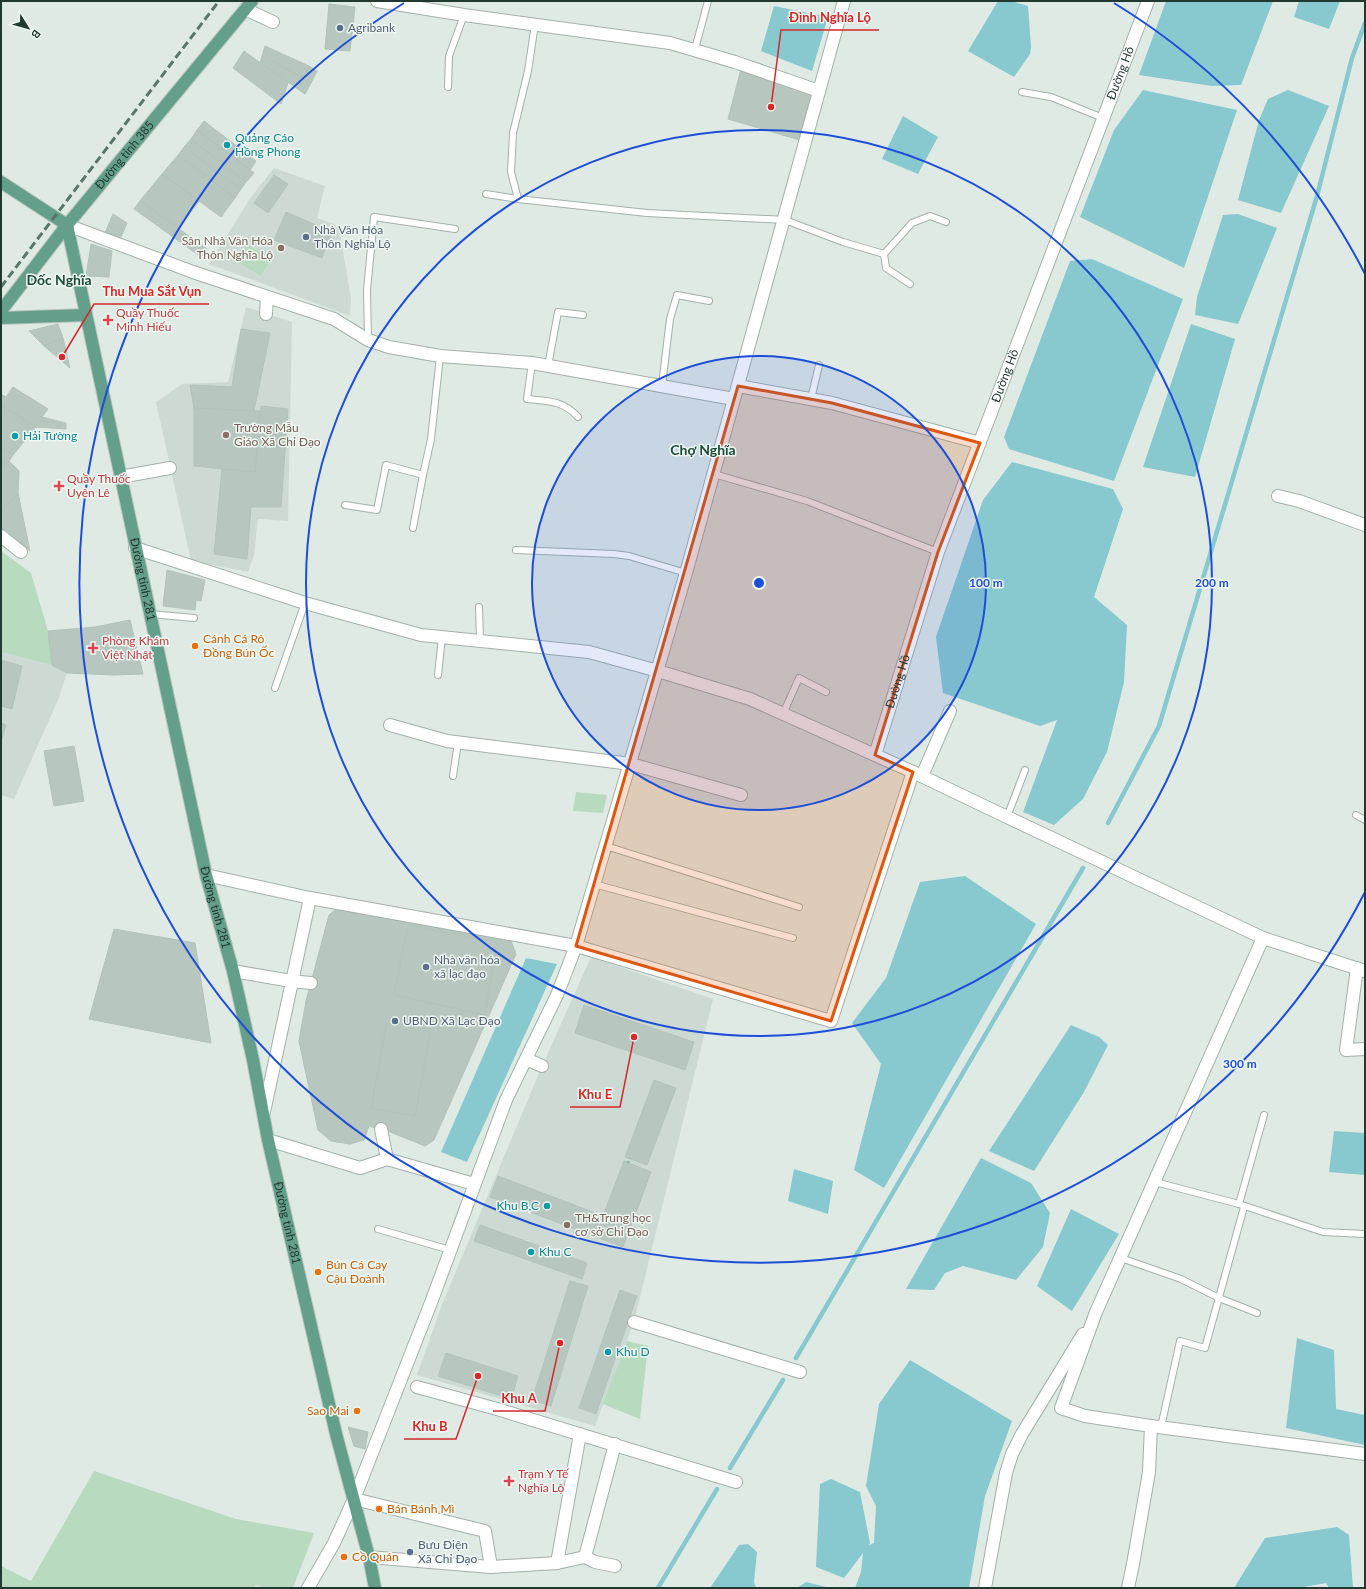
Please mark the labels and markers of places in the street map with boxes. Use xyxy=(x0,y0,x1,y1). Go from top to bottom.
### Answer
callout: Đình Nghĩa Lộ xyxy=(781,5,879,30)
place label: Agribank xyxy=(348,20,396,35)
marker: Agribank xyxy=(335,23,345,33)
place label: Quảng Cáo Hồng Phong xyxy=(235,130,300,159)
marker: Quảng Cáo Hồng Phong xyxy=(222,140,232,150)
place label: Nhà Văn Hóa Thôn Nghĩa Lộ xyxy=(314,222,391,251)
marker: Nhà Văn Hóa Thôn Nghĩa Lộ xyxy=(301,232,311,242)
place label: Sân Nhà Văn Hóa Thôn Nghĩa Lộ xyxy=(182,233,273,262)
marker: Sân Nhà Văn Hóa Thôn Nghĩa Lộ xyxy=(276,243,286,253)
callout: Thu Mua Sắt Vụn xyxy=(94,279,209,304)
place label: Quầy Thuốc Minh Hiếu xyxy=(116,305,180,334)
marker: Quầy Thuốc Minh Hiếu xyxy=(103,315,113,325)
place label: Trường Mẫu Giáo Xã Chỉ Đạo xyxy=(234,420,321,449)
place label: Hải Tường xyxy=(23,428,77,443)
marker: Trường Mẫu Giáo Xã Chỉ Đạo xyxy=(221,430,231,440)
marker: Hải Tường xyxy=(10,431,20,441)
place label: Quầy Thuốc Uyên Lê xyxy=(67,471,131,500)
marker: Quầy Thuốc Uyên Lê xyxy=(54,481,64,491)
centre of rings xyxy=(752,576,766,590)
place label: Cánh Cá Rô Đồng Bún Ốc xyxy=(203,631,275,660)
place label: Phòng Khám Việt Nhật xyxy=(102,633,169,662)
marker: Cánh Cá Rô Đồng Bún Ốc xyxy=(190,641,200,651)
marker: Phòng Khám Việt Nhật xyxy=(87,642,99,654)
place label: Nhà văn hóa xã lạc đạo xyxy=(434,952,500,981)
marker: Nhà văn hóa xã lạc đạo xyxy=(421,962,431,972)
place label: UBND Xã Lạc Đạo xyxy=(403,1013,501,1028)
marker: UBND Xã Lạc Đạo xyxy=(390,1016,400,1026)
callout: Khu E xyxy=(570,1082,620,1107)
place label: Khu B,C xyxy=(496,1198,539,1213)
marker: Khu B,C xyxy=(542,1201,552,1211)
place label: TH&Trung học cơ sở Chỉ Đạo xyxy=(575,1210,652,1239)
marker: TH&Trung học cơ sở Chỉ Đạo xyxy=(562,1220,572,1230)
place label: Khu C xyxy=(539,1244,571,1259)
marker: Khu C xyxy=(526,1247,536,1257)
place label: Bún Cá Cay Cậu Đoành xyxy=(326,1257,388,1286)
marker: Bún Cá Cay Cậu Đoành xyxy=(313,1267,323,1277)
place label: Khu D xyxy=(616,1344,650,1359)
marker: Khu D xyxy=(603,1347,613,1357)
callout: Khu A xyxy=(493,1386,545,1411)
place label: Sao Mai xyxy=(307,1403,349,1418)
marker: Sao Mai xyxy=(352,1406,362,1416)
callout: Khu B xyxy=(404,1414,456,1439)
place label: Trạm Y Tế Nghĩa Lộ xyxy=(518,1466,570,1495)
marker: Trạm Y Tế Nghĩa Lộ xyxy=(503,1475,515,1487)
place label: Bán Bánh Mì xyxy=(387,1501,455,1516)
marker: Bán Bánh Mì xyxy=(374,1504,384,1514)
place label: Bưu Điện Xã Chỉ Đạo xyxy=(418,1537,477,1566)
marker: Bưu Điện Xã Chỉ Đạo xyxy=(405,1547,415,1557)
place label: Cồ Quán xyxy=(352,1549,399,1564)
marker: Cồ Quán xyxy=(339,1552,349,1562)

